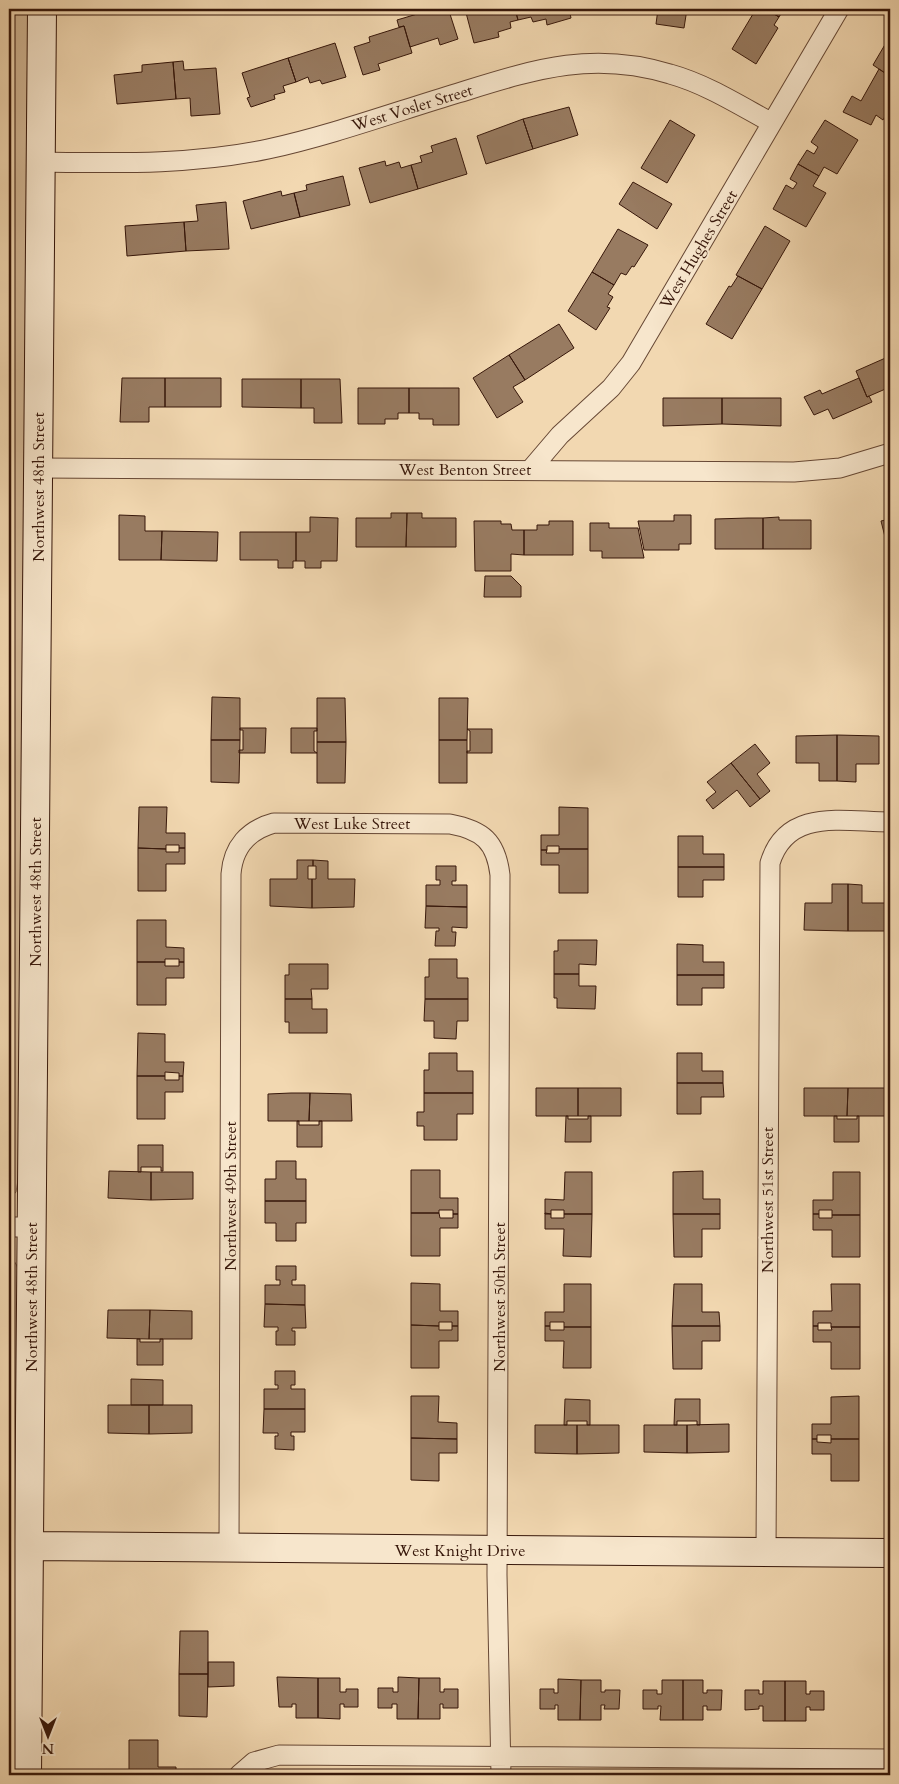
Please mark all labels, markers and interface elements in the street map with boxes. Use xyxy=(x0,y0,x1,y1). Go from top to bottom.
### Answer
street label: West Vosler Street xyxy=(348,79,475,137)
street label: West Hughes Street xyxy=(654,186,743,314)
street label: Northwest 48th Street xyxy=(28,412,50,562)
street label: West Benton Street xyxy=(398,459,531,481)
street label: West Luke Street xyxy=(293,813,410,835)
street label: Northwest 48th Street xyxy=(25,817,47,967)
street label: Northwest 49th Street xyxy=(220,1121,242,1271)
street label: Northwest 51st Street xyxy=(757,1127,779,1273)
street label: Northwest 48th Street xyxy=(21,1222,43,1372)
street label: Northwest 50th Street xyxy=(489,1222,511,1372)
street label: West Knight Drive xyxy=(394,1540,525,1562)
north arrow xyxy=(22,1712,72,1762)
text: N xyxy=(42,1739,54,1758)

